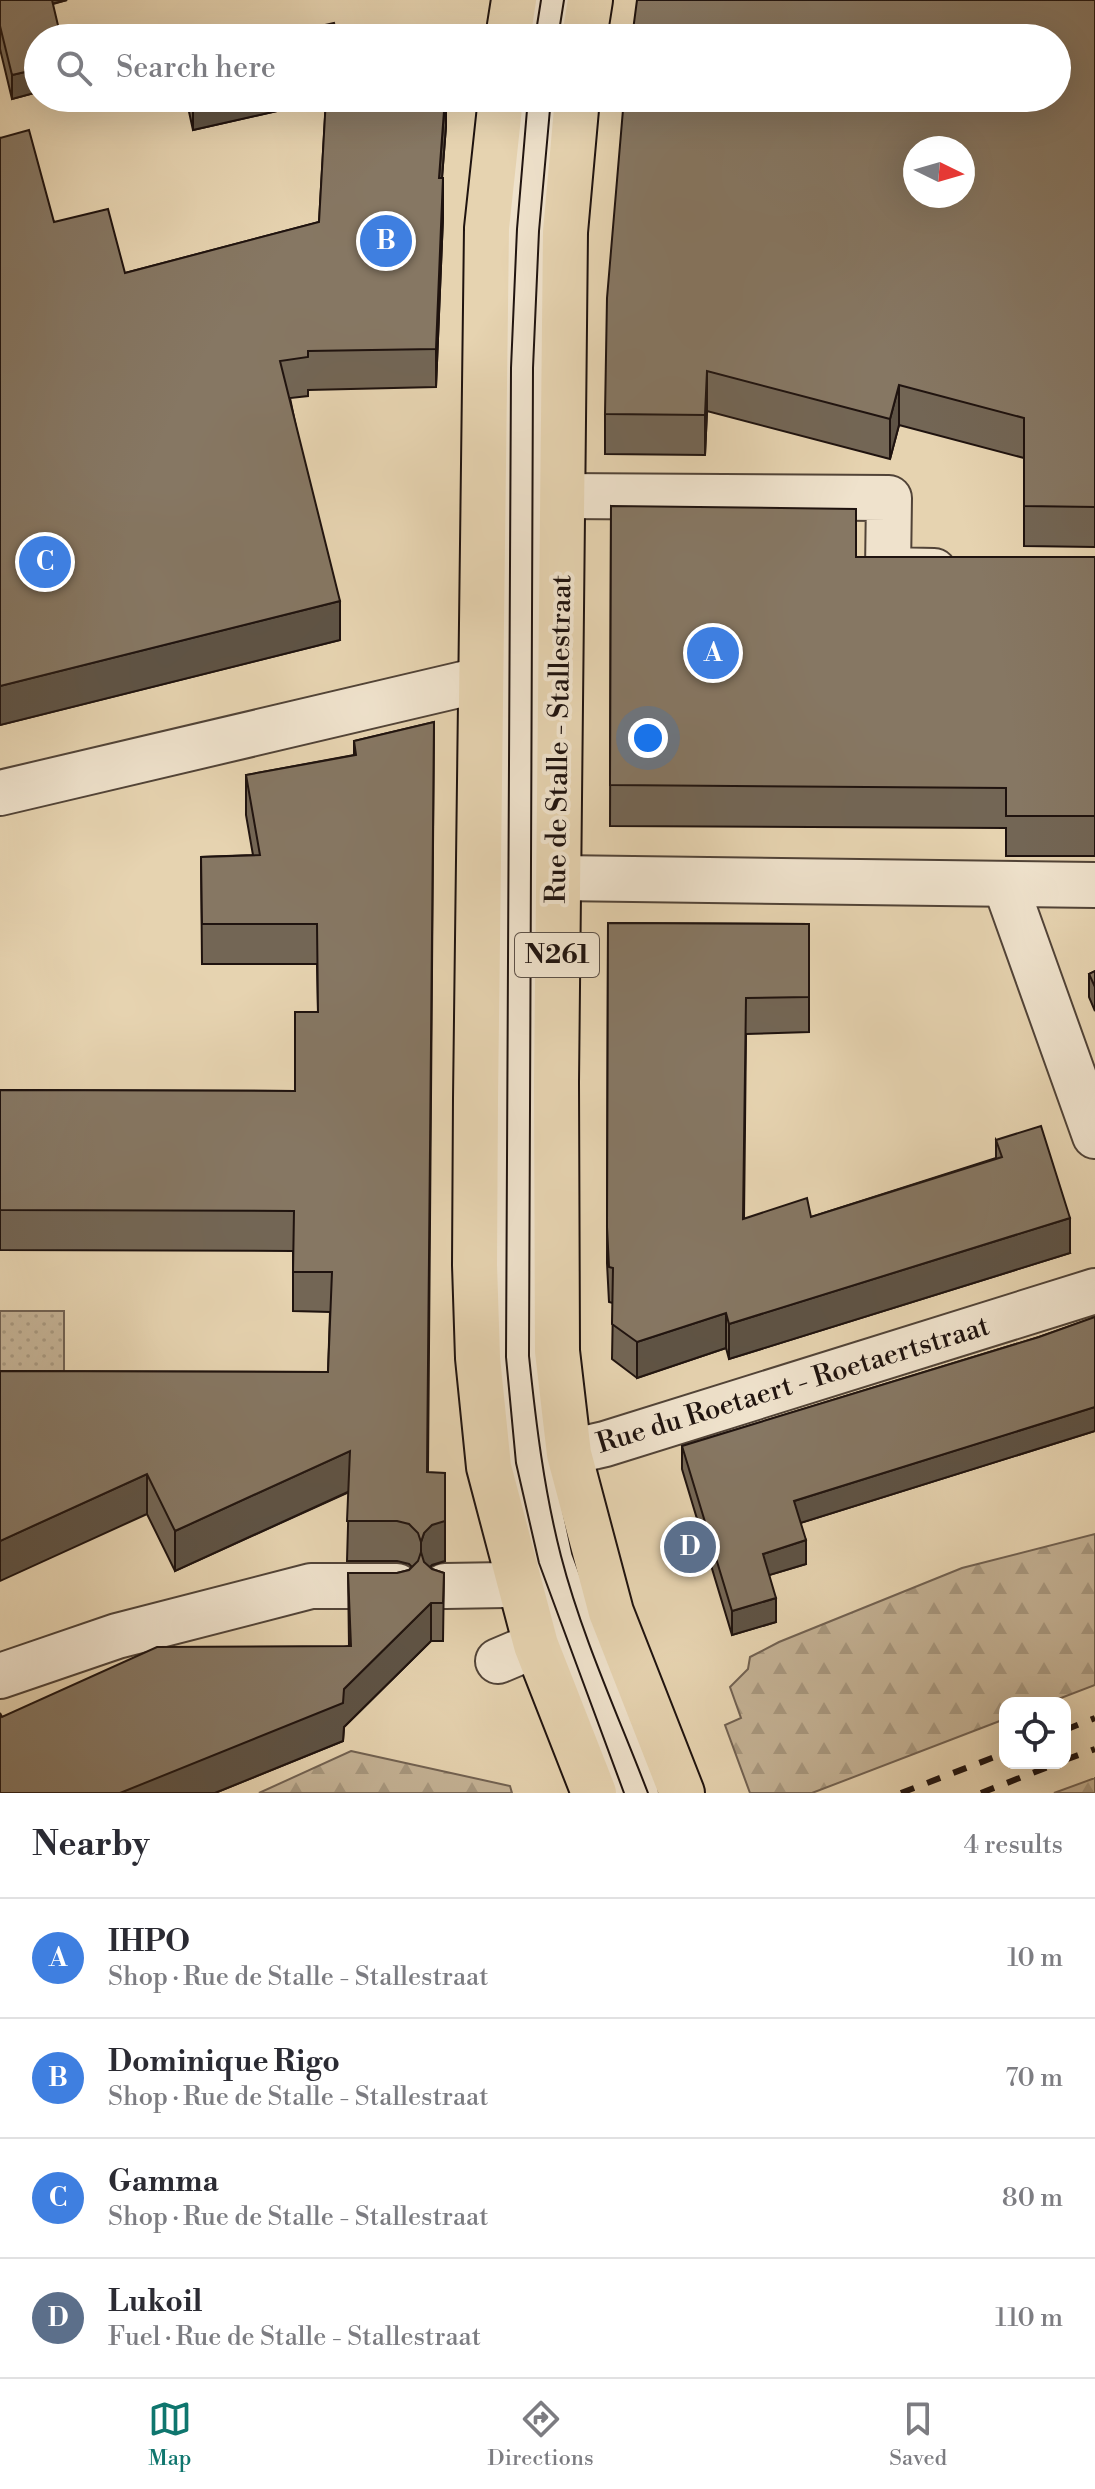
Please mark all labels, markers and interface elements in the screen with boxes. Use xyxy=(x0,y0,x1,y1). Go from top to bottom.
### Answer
search box xyxy=(24,24,1071,112)
icon: search xyxy=(52,46,96,90)
text: Search here xyxy=(116,49,276,87)
north arrow xyxy=(903,136,975,208)
pin: B xyxy=(360,211,412,271)
pin: C xyxy=(19,532,71,592)
street label: Rue de Stalle - Stallestraat xyxy=(539,574,579,904)
pin: A xyxy=(687,623,739,683)
your location xyxy=(628,718,668,758)
road number: N261 xyxy=(515,933,599,977)
street label: Rue du Roetaert - Roetaertstraat xyxy=(592,1308,994,1462)
pin: D xyxy=(664,1517,716,1577)
map controls xyxy=(999,1697,1071,1769)
button: locate xyxy=(999,1697,1071,1769)
text: Nearby xyxy=(32,1824,150,1866)
text: 4 results xyxy=(964,1829,1063,1861)
text: IHPO xyxy=(108,1923,190,1961)
text: A xyxy=(49,1942,67,1974)
text: 10 m xyxy=(1007,1942,1063,1974)
text: Shop · Rue de Stalle - Stallestraat xyxy=(108,1961,488,1993)
text: Dominique Rigo xyxy=(108,2043,340,2081)
text: B xyxy=(48,2062,68,2094)
text: 70 m xyxy=(1005,2062,1063,2094)
text: Shop · Rue de Stalle - Stallestraat xyxy=(108,2081,488,2113)
text: Gamma xyxy=(108,2163,219,2201)
text: C xyxy=(49,2182,67,2214)
text: 80 m xyxy=(1002,2182,1063,2214)
text: Shop · Rue de Stalle - Stallestraat xyxy=(108,2201,488,2233)
text: Lukoil xyxy=(108,2283,202,2321)
text: D xyxy=(48,2302,68,2334)
text: 110 m xyxy=(995,2302,1063,2334)
text: Fuel · Rue de Stalle - Stallestraat xyxy=(108,2321,481,2353)
tab: Map xyxy=(148,2397,192,2472)
tab: Directions xyxy=(488,2397,594,2472)
tab: Saved xyxy=(889,2397,947,2472)

